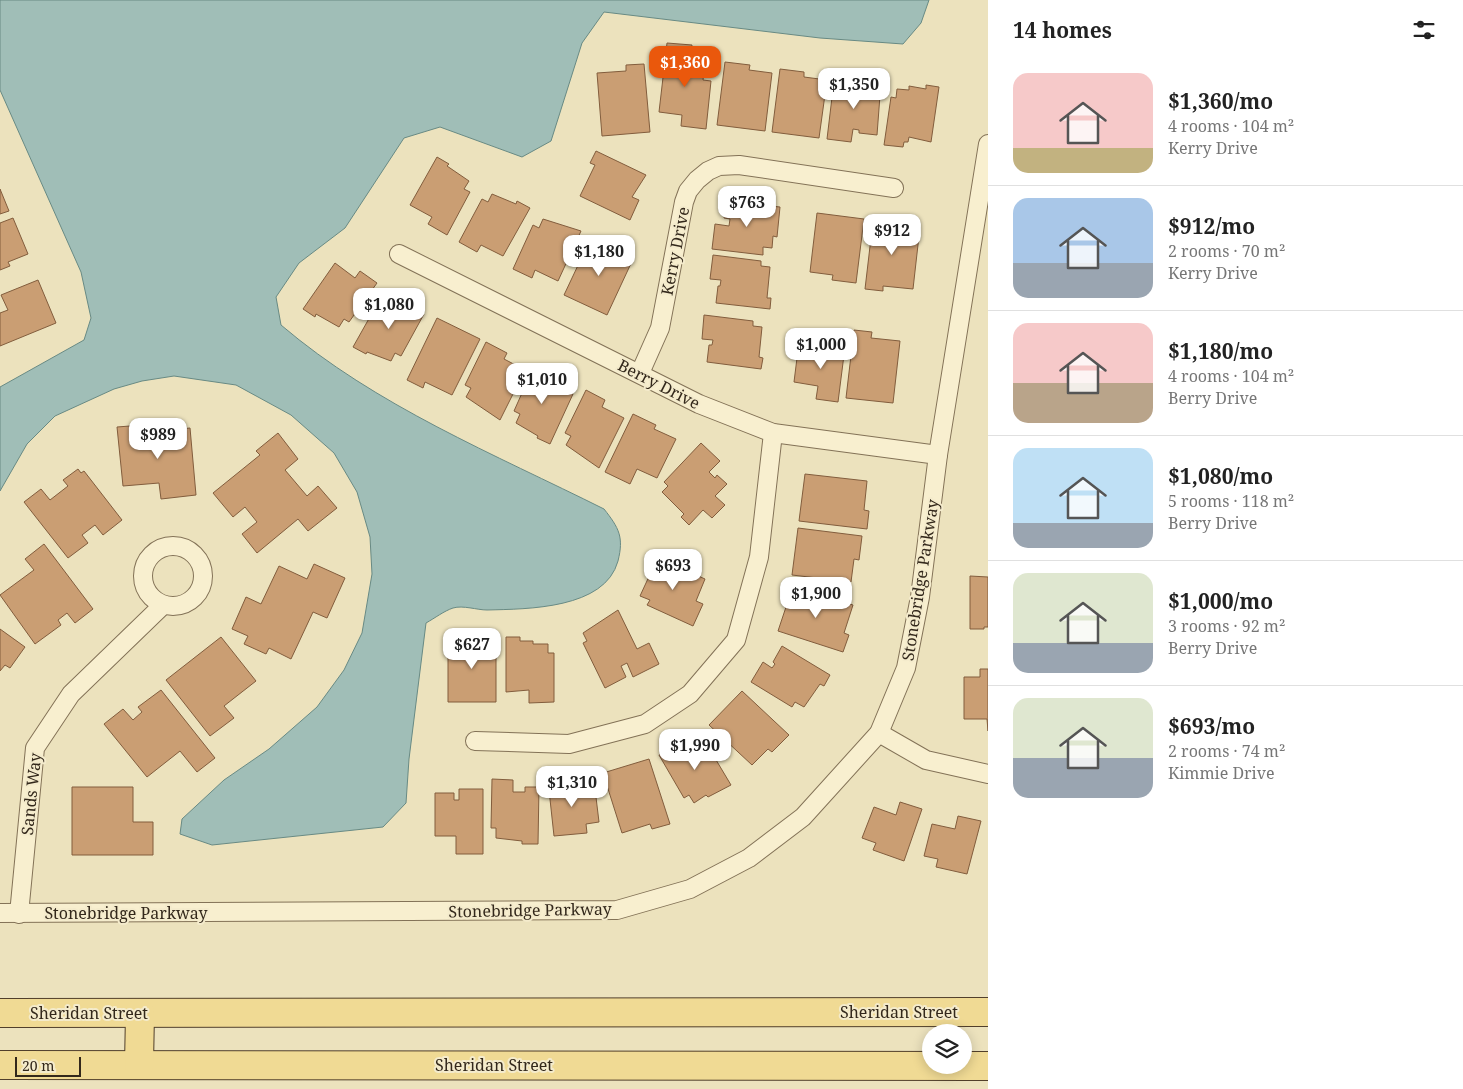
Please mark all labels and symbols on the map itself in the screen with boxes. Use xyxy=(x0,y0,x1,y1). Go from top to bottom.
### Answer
pin: $1,360 xyxy=(644,46,726,88)
pin: $1,350 xyxy=(813,68,895,110)
pin: $763 xyxy=(717,186,777,228)
street label: Kerry Drive xyxy=(656,205,694,297)
pin: $912 xyxy=(862,214,922,256)
pin: $1,180 xyxy=(558,234,640,277)
pin: $1,080 xyxy=(348,288,430,330)
pin: $1,000 xyxy=(780,328,862,370)
street label: Berry Drive xyxy=(614,354,704,414)
pin: $1,010 xyxy=(501,362,583,405)
pin: $989 xyxy=(128,418,188,460)
street label: Stonebridge Parkway xyxy=(896,497,944,662)
pin: $693 xyxy=(643,548,703,591)
pin: $1,900 xyxy=(775,576,857,619)
pin: $627 xyxy=(442,628,502,670)
pin: $1,990 xyxy=(654,728,736,771)
street label: Sands Way xyxy=(16,751,46,836)
pin: $1,310 xyxy=(531,766,613,808)
street label: Stonebridge Parkway xyxy=(448,898,613,922)
street label: Stonebridge Parkway xyxy=(44,902,209,924)
street label: Sheridan Street xyxy=(840,1001,958,1023)
street label: Sheridan Street xyxy=(30,1002,148,1024)
scale bar xyxy=(15,1054,81,1077)
street label: Sheridan Street xyxy=(435,1054,553,1076)

